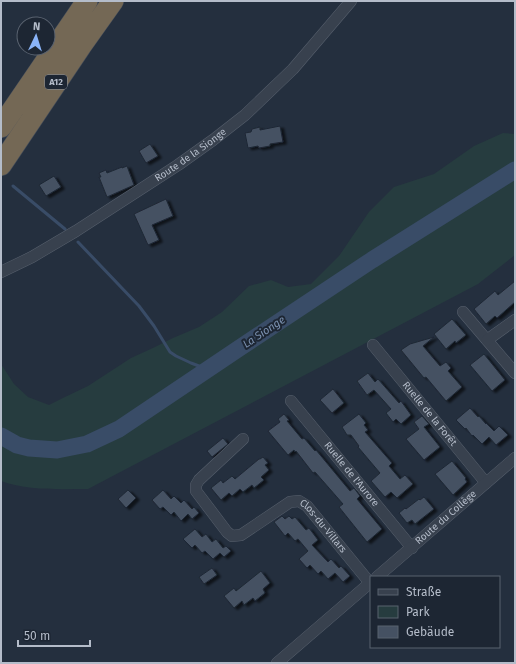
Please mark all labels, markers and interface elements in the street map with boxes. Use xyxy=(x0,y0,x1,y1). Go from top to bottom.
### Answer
north arrow xyxy=(16,16,56,56)
text: N xyxy=(33,20,41,33)
road number: A12 xyxy=(45,75,67,89)
street label: Route de la Sionge xyxy=(153,126,229,184)
water label: La Sionge xyxy=(240,313,288,351)
street label: Ruelle de la Forêt xyxy=(400,379,459,449)
street label: Ruelle de l'Aurore xyxy=(321,440,381,509)
street label: Route du Collège xyxy=(413,488,479,547)
street label: Clos-du-Villars xyxy=(297,497,349,556)
legend xyxy=(370,576,500,648)
text: Straße xyxy=(406,585,441,599)
text: Park xyxy=(406,605,430,619)
scale bar xyxy=(18,622,90,648)
text: Gebäude xyxy=(406,625,454,639)
text: 50 m xyxy=(24,629,50,643)

